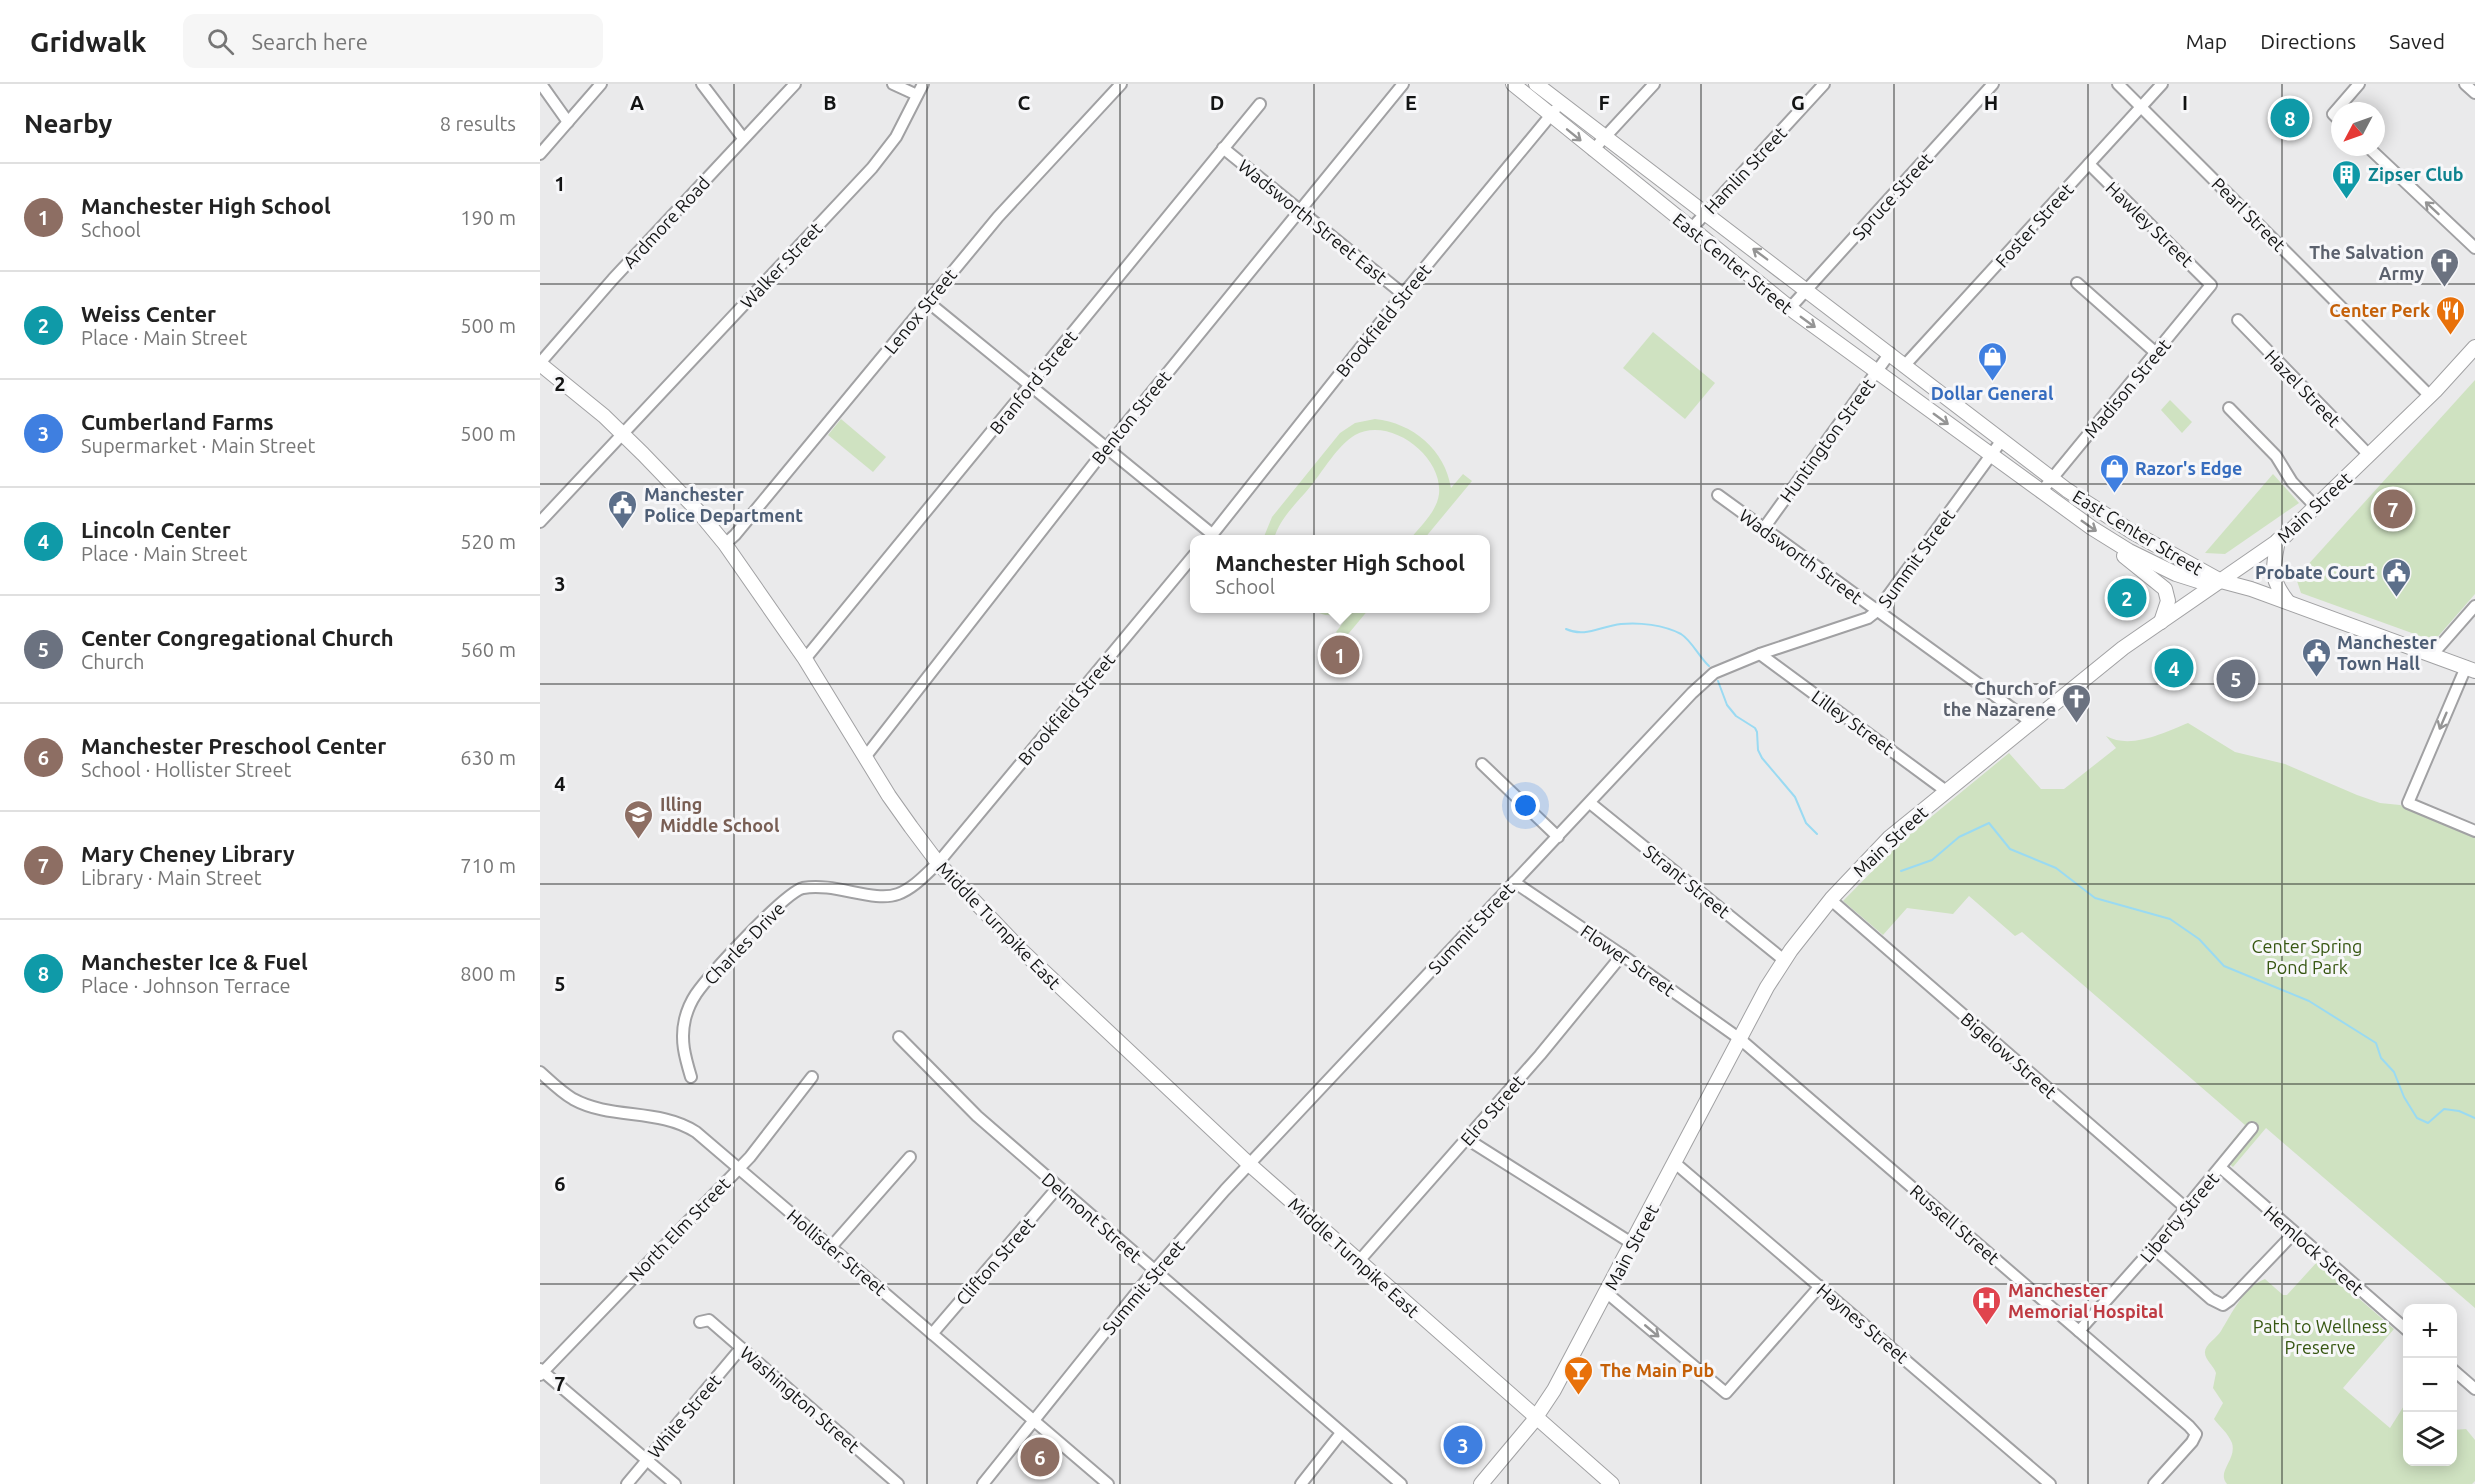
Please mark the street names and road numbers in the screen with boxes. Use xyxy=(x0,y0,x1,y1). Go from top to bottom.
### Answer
street label: Hamlin Street xyxy=(1700,123,1790,217)
street label: Spruce Street xyxy=(1848,149,1936,243)
street label: Wadsworth Street East xyxy=(1235,155,1391,287)
street label: Ardmore Road xyxy=(619,172,713,272)
street label: Pearl Street xyxy=(2208,173,2290,255)
street label: Hawley Street xyxy=(2102,177,2198,271)
street label: Foster Street xyxy=(1991,179,2077,271)
street label: East Center Street xyxy=(1669,209,1797,317)
street label: Walker Street xyxy=(736,218,826,312)
street label: Brookfield Street xyxy=(1331,260,1435,380)
street label: Lenox Street xyxy=(880,265,960,357)
street label: Branford Street xyxy=(985,326,1081,438)
street label: Madison Street xyxy=(2080,335,2174,441)
street label: Hazel Street xyxy=(2261,345,2345,431)
street label: Benton Street xyxy=(1087,366,1175,468)
street label: Huntington Street xyxy=(1776,374,1878,506)
street label: Main Street xyxy=(2273,468,2355,546)
street label: East Center Street xyxy=(2070,485,2206,579)
street label: Wadsworth Street xyxy=(1736,505,1866,607)
street label: Summit Street xyxy=(1874,505,1958,611)
street label: Brookfield Street xyxy=(1014,649,1118,769)
street label: Lilley Street xyxy=(1808,686,1898,758)
street label: Main Street xyxy=(1849,802,1931,880)
street label: Strant Street xyxy=(1640,840,1734,922)
street label: Middle Turnpike East xyxy=(933,857,1065,993)
street label: Summit Street xyxy=(1424,879,1518,977)
street label: Charles Drive xyxy=(700,898,788,988)
street label: Flower Street xyxy=(1577,920,1679,1000)
street label: Bigelow Street xyxy=(1957,1008,2061,1102)
street label: Elro Street xyxy=(1456,1071,1528,1149)
street label: Delmont Street xyxy=(1038,1168,1146,1266)
street label: Liberty Street xyxy=(2136,1168,2222,1266)
street label: North Elm Street xyxy=(624,1173,734,1285)
street label: Russell Street xyxy=(1907,1180,2003,1268)
street label: Middle Turnpike East xyxy=(1285,1193,1423,1321)
street label: Main Street xyxy=(1600,1201,1662,1293)
street label: Hemlock Street xyxy=(2260,1201,2368,1299)
street label: Hollister Street xyxy=(784,1205,890,1299)
street label: Clifton Street xyxy=(952,1213,1038,1309)
street label: Summit Street xyxy=(1098,1236,1188,1338)
street label: Haynes Street xyxy=(1813,1279,1913,1367)
street label: Washington Street xyxy=(737,1342,863,1456)
street label: White Street xyxy=(643,1370,725,1462)

